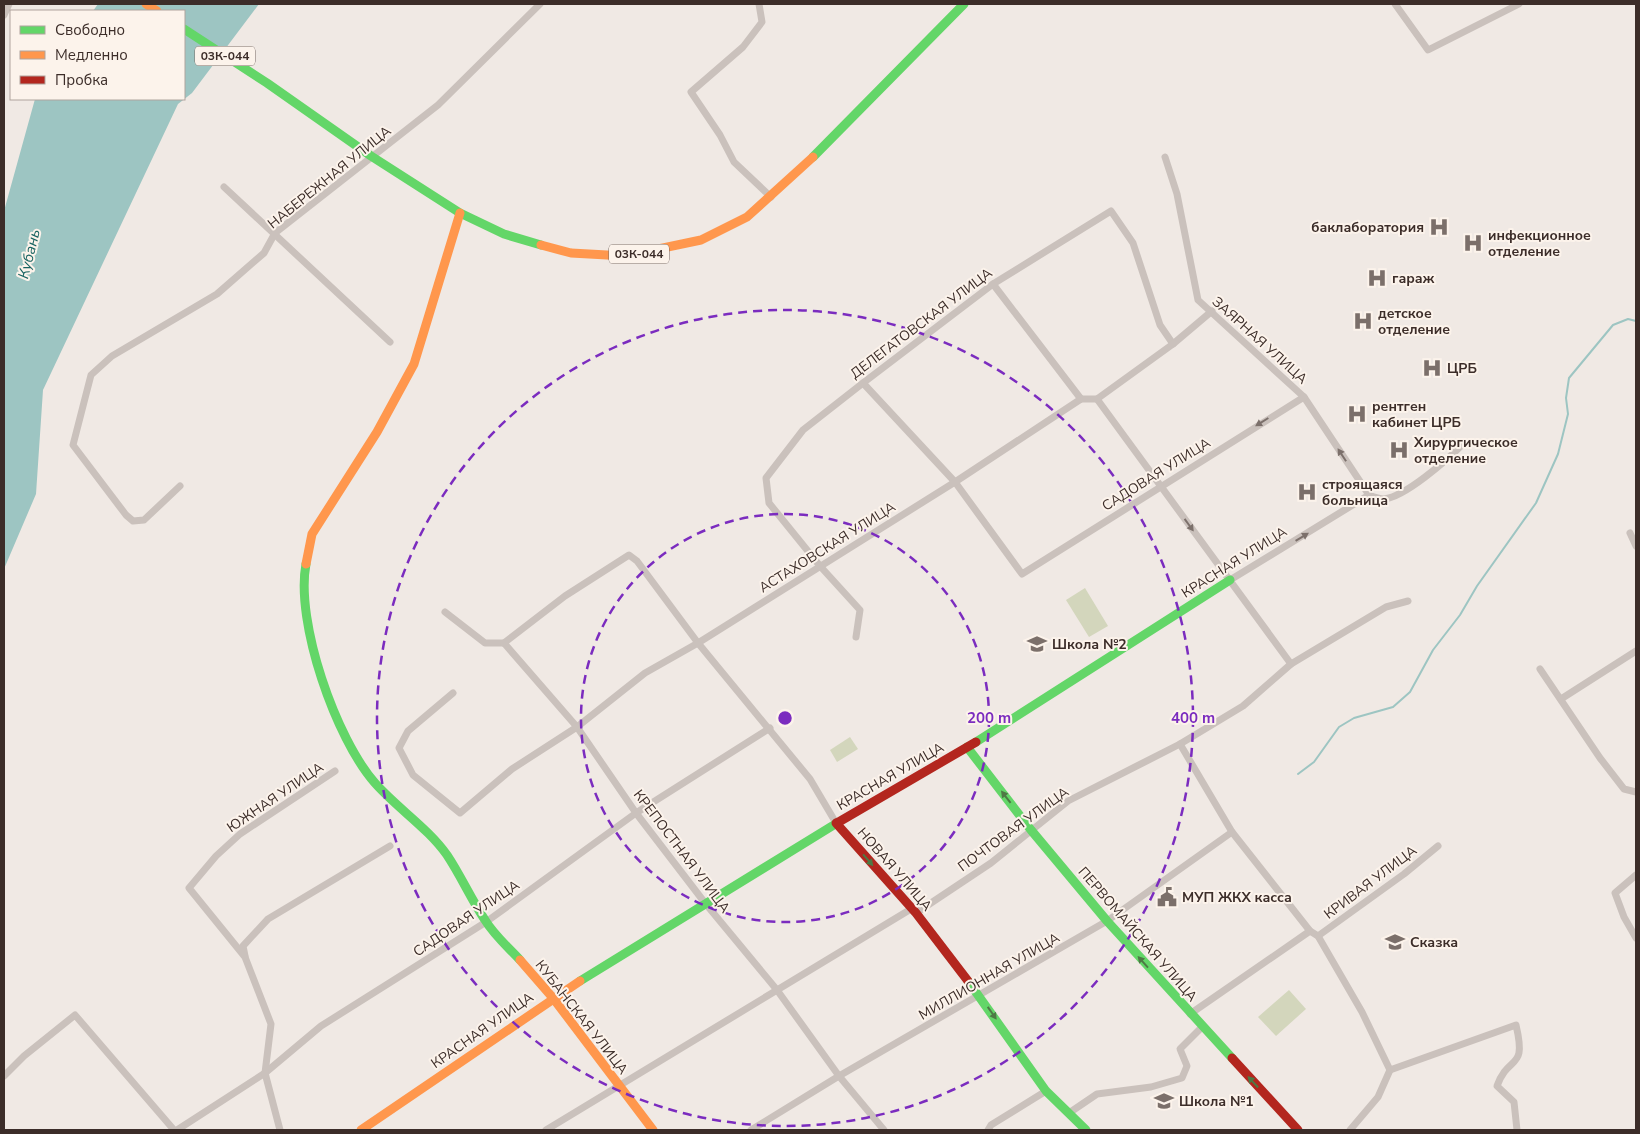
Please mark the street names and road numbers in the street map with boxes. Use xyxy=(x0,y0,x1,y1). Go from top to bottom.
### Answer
road number: 03К-044 xyxy=(195,46,255,66)
street label: НАБЕРЕЖНАЯ УЛИЦА xyxy=(264,122,395,233)
road number: 03К-044 xyxy=(609,244,669,264)
street label: ДЕЛЕГАТОВСКАЯ УЛИЦА xyxy=(846,264,996,383)
street label: ЗАЯРНАЯ УЛИЦА xyxy=(1208,292,1311,388)
street label: САДОВАЯ УЛИЦА xyxy=(1098,433,1214,515)
street label: АСТАХОВСКАЯ УЛИЦА xyxy=(755,498,899,597)
street label: КРАСНАЯ УЛИЦА xyxy=(1178,522,1291,603)
street label: КРАСНАЯ УЛИЦА xyxy=(833,738,947,815)
street label: ЮЖНАЯ УЛИЦА xyxy=(223,758,327,837)
street label: ПОЧТОВАЯ УЛИЦА xyxy=(954,783,1073,876)
street label: КРЕПОСТНАЯ УЛИЦА xyxy=(629,786,734,917)
street label: НОВАЯ УЛИЦА xyxy=(853,824,936,915)
street label: КРИВАЯ УЛИЦА xyxy=(1320,841,1421,924)
street label: ПЕРВОМАЙСКАЯ УЛИЦА xyxy=(1074,863,1201,1006)
street label: САДОВАЯ УЛИЦА xyxy=(409,876,523,961)
street label: МИЛЛИОННАЯ УЛИЦА xyxy=(915,928,1063,1025)
street label: КУБАНСКАЯ УЛИЦА xyxy=(531,956,632,1078)
street label: КРАСНАЯ УЛИЦА xyxy=(427,988,537,1073)

